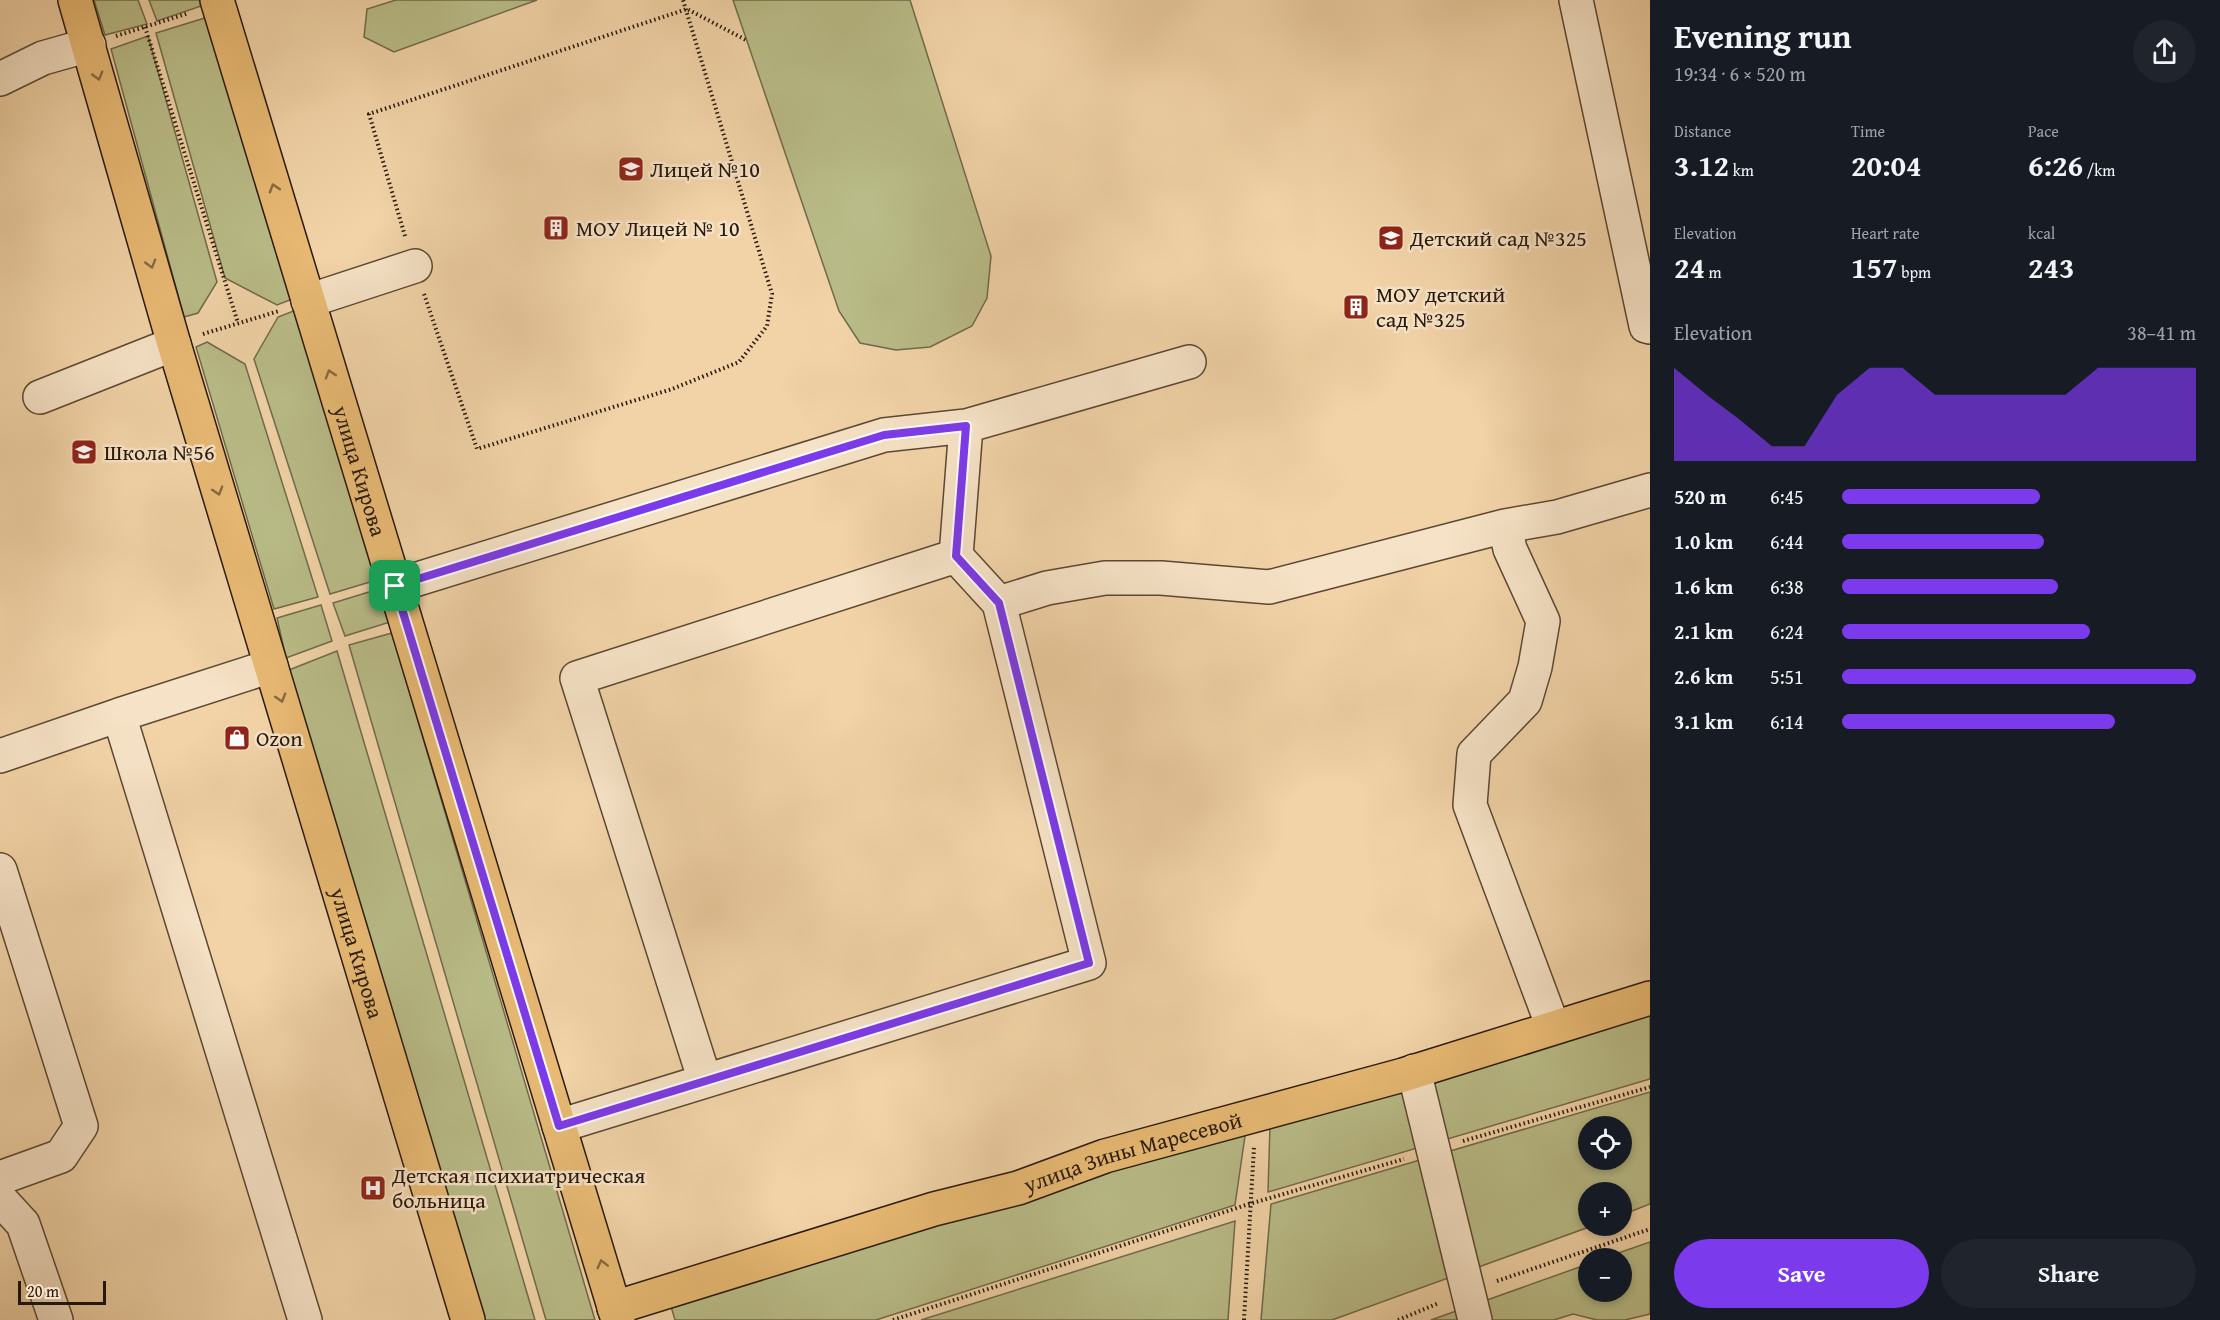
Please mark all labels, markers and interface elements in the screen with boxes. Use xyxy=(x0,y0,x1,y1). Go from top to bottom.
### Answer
text: Evening run xyxy=(1674,12,1851,60)
button: share xyxy=(2133,20,2196,83)
text: 19:34 · 6 × 520 m xyxy=(1674,59,1806,88)
one-way arrow xyxy=(91,70,103,81)
text: Distance xyxy=(1674,119,1731,143)
text: Time xyxy=(1851,119,1885,143)
text: Pace xyxy=(2028,119,2059,143)
text: 3.12 xyxy=(1674,143,1729,187)
text: 20:04 xyxy=(1851,143,1922,187)
text: 6:26 xyxy=(2028,143,2083,187)
place label: Лицей №10 xyxy=(650,153,760,185)
school or university icon: Лицей №10 xyxy=(616,154,646,184)
text: km xyxy=(1729,158,1754,182)
text: /km xyxy=(2083,158,2115,182)
one-way arrow xyxy=(269,183,281,194)
place label: МОУ Лицей № 10 xyxy=(576,212,740,244)
building icon: МОУ Лицей № 10 xyxy=(541,213,571,243)
text: Elevation xyxy=(1674,221,1737,245)
text: Heart rate xyxy=(1851,221,1920,245)
text: kcal xyxy=(2028,221,2055,245)
place label: Детский сад №325 xyxy=(1409,222,1587,254)
school or university icon: Детский сад №325 xyxy=(1376,223,1406,253)
text: 24 xyxy=(1674,245,1705,289)
text: 157 xyxy=(1851,245,1898,289)
text: 243 xyxy=(2028,245,2075,289)
one-way arrow xyxy=(144,258,156,269)
text: m xyxy=(1705,260,1722,284)
text: bpm xyxy=(1898,260,1931,284)
place label: МОУ детский сад №325 xyxy=(1376,278,1505,335)
building icon: МОУ детский сад №325 xyxy=(1341,292,1371,322)
text: Elevation xyxy=(1674,318,1752,347)
text: 38–41 m xyxy=(2127,318,2196,347)
one-way arrow xyxy=(325,369,337,380)
street label: улица Кирова xyxy=(325,400,395,541)
place label: Школа №56 xyxy=(104,436,215,468)
school or university icon: Школа №56 xyxy=(69,437,99,467)
text: 520 m xyxy=(1674,482,1727,511)
text: 6:45 xyxy=(1770,482,1804,511)
one-way arrow xyxy=(211,485,223,496)
text: 1.0 km xyxy=(1674,527,1733,556)
text: 6:44 xyxy=(1770,527,1804,556)
pin xyxy=(369,560,420,611)
icon: arrive xyxy=(378,569,411,602)
text: 1.6 km xyxy=(1674,572,1733,601)
text: 6:38 xyxy=(1770,572,1804,601)
text: 2.1 km xyxy=(1674,617,1733,646)
text: 6:24 xyxy=(1770,617,1804,646)
text: 2.6 km xyxy=(1674,662,1733,691)
text: 5:51 xyxy=(1770,662,1804,691)
one-way arrow xyxy=(274,692,286,703)
text: 3.1 km xyxy=(1674,707,1733,736)
text: 6:14 xyxy=(1770,707,1804,736)
place label: Ozon xyxy=(256,722,303,754)
shop icon: Ozon xyxy=(222,723,252,753)
street label: улица Кирова xyxy=(322,883,392,1023)
street label: улица Зины Маресевой xyxy=(1018,1104,1245,1201)
map controls xyxy=(1578,1116,1632,1302)
button: locate xyxy=(1578,1116,1632,1170)
place label: Детская психиатрическая больница xyxy=(391,1159,645,1216)
hospital icon: Детская психиатрическая больница xyxy=(358,1173,388,1203)
button: + xyxy=(1578,1182,1632,1236)
button: Save xyxy=(1674,1239,1929,1308)
button: Share xyxy=(1941,1239,2196,1308)
button: − xyxy=(1578,1248,1632,1302)
one-way arrow xyxy=(596,1259,609,1269)
scale bar xyxy=(18,1278,106,1306)
text: 20 m xyxy=(27,1279,59,1303)

